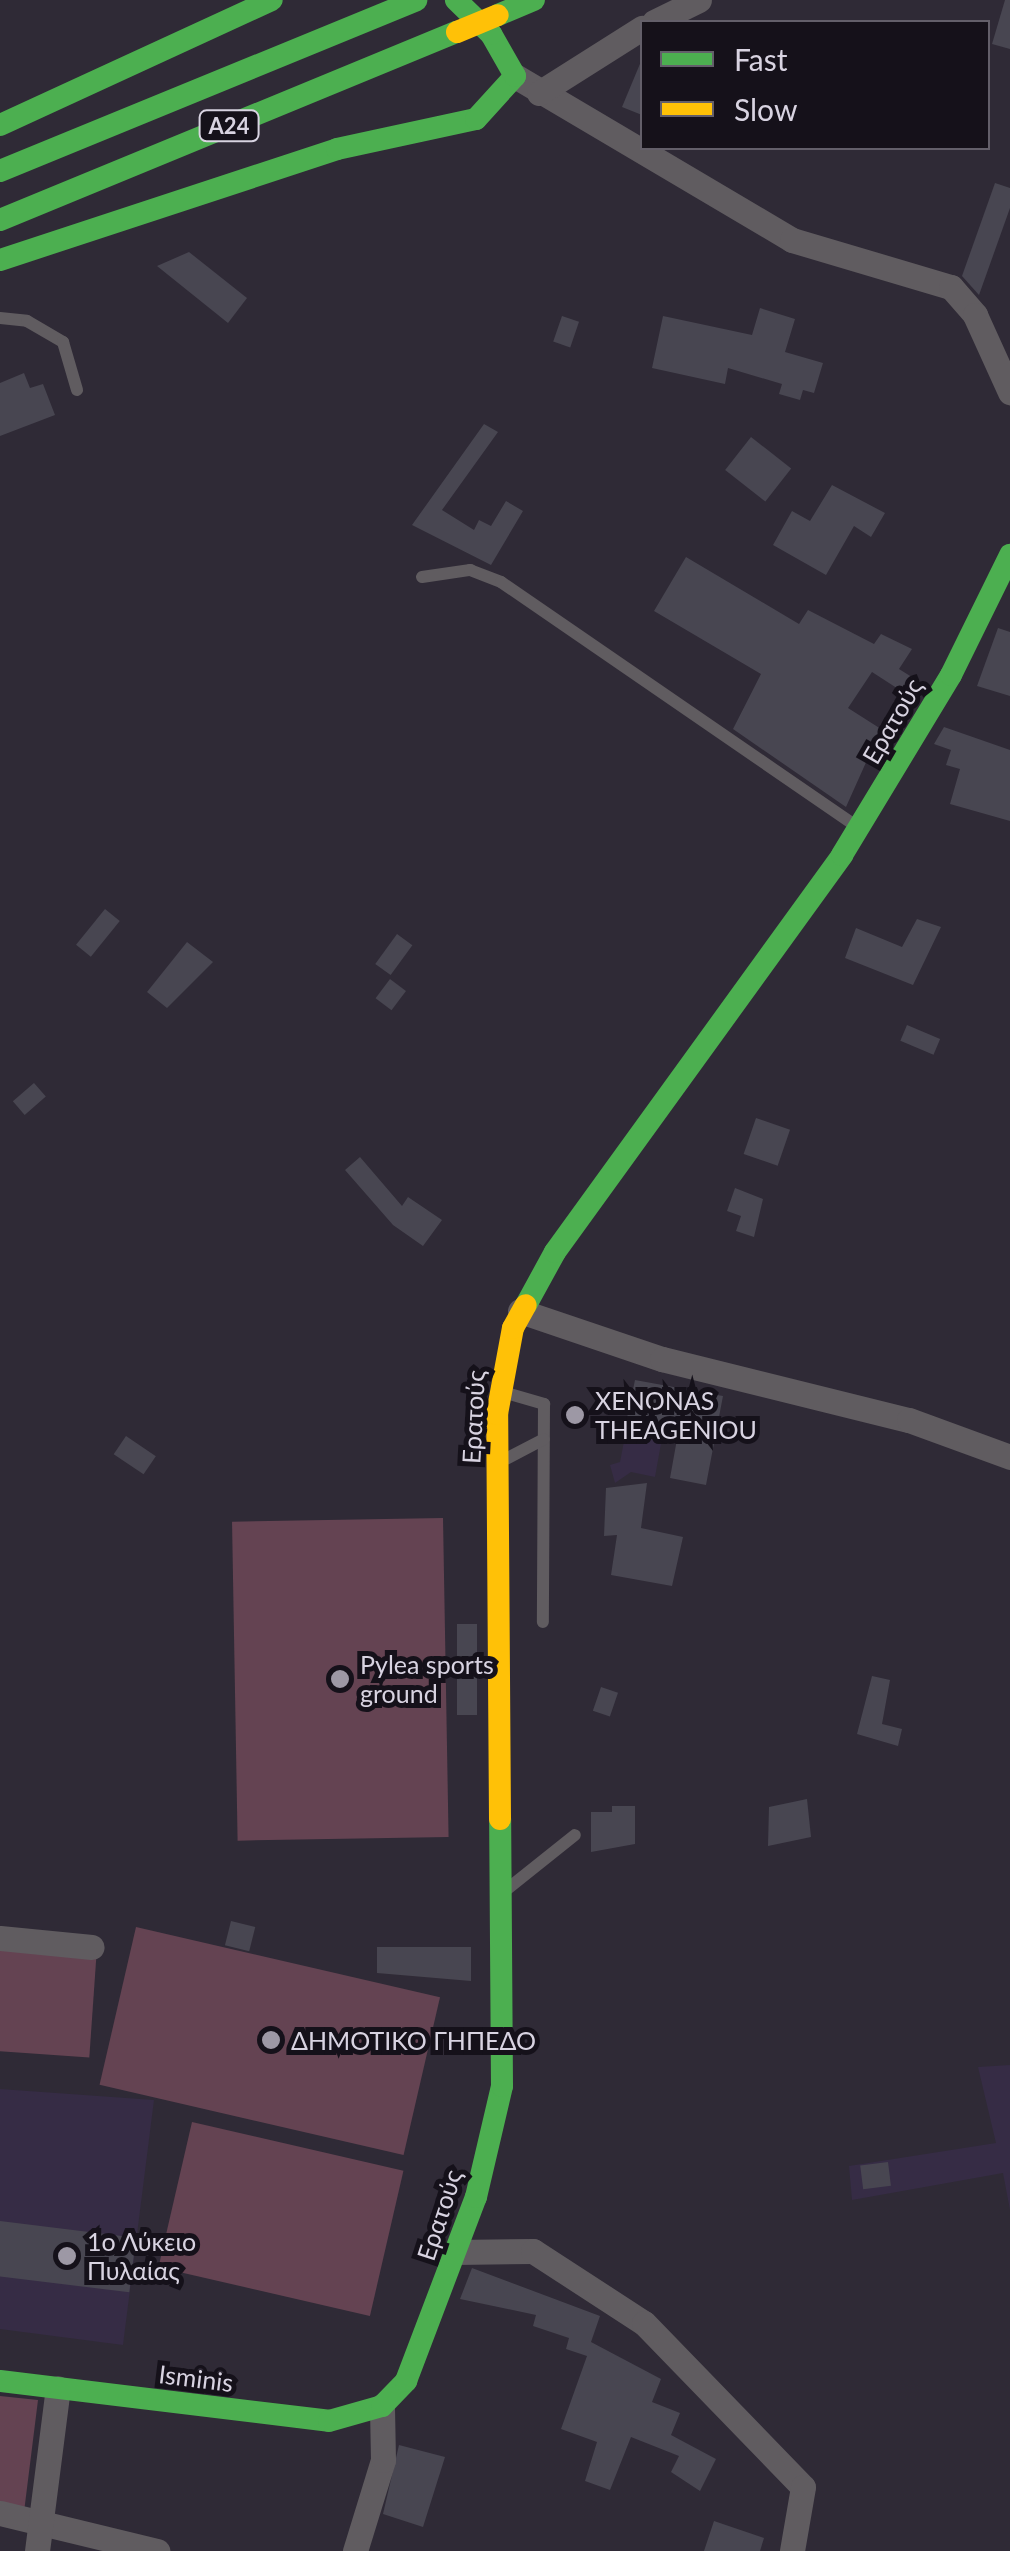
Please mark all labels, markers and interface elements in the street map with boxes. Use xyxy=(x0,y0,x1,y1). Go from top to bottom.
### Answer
legend xyxy=(640,20,990,150)
text: Fast xyxy=(734,41,788,77)
text: Slow xyxy=(734,91,797,127)
road number: Α24 xyxy=(196,109,262,143)
street label: Ερατούς xyxy=(856,673,928,769)
street label: Ερατούς xyxy=(456,1369,490,1465)
place label: XENONAS THEAGENIOU xyxy=(595,1386,757,1445)
marker: XENONAS THEAGENIOU xyxy=(564,1404,586,1426)
place label: Pylea sports ground xyxy=(360,1650,494,1709)
marker: Pylea sports ground xyxy=(329,1668,351,1690)
place label: ΔΗΜΟΤΙΚΟ ΓΗΠΕΔΟ xyxy=(291,2025,536,2055)
marker: ΔΗΜΟΤΙΚΟ ΓΗΠΕΔΟ xyxy=(260,2029,282,2051)
street label: Ερατούς xyxy=(410,2166,468,2264)
place label: 1ο Λύκειο Πυλαίας xyxy=(87,2227,197,2286)
marker: 1ο Λύκειο Πυλαίας xyxy=(56,2245,78,2267)
street label: Isminis xyxy=(157,2359,235,2397)

